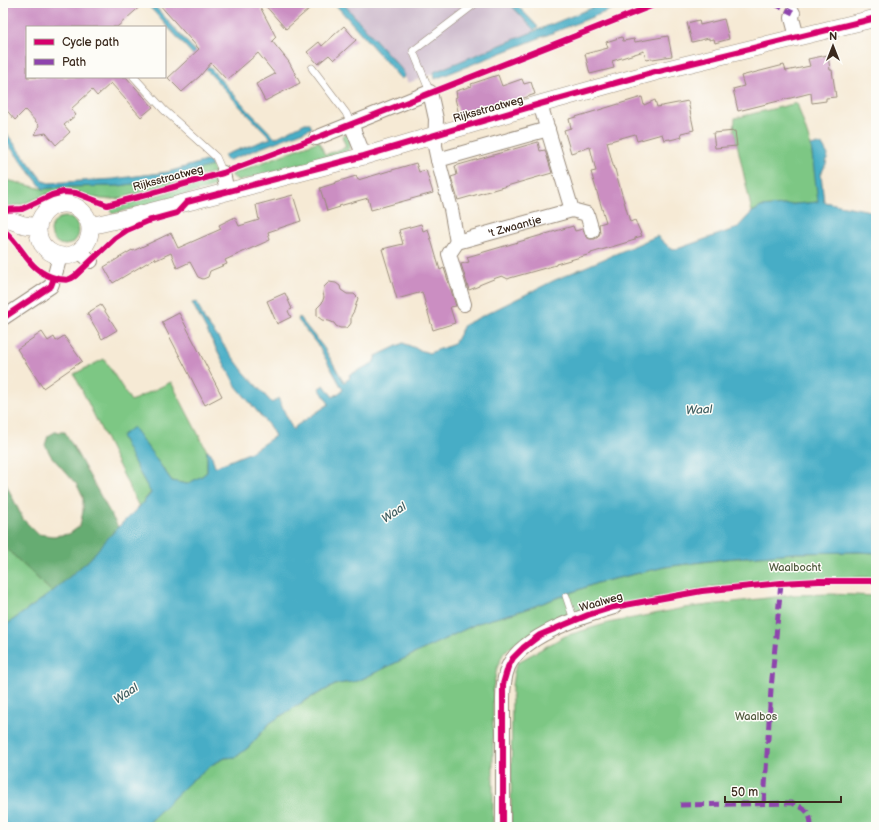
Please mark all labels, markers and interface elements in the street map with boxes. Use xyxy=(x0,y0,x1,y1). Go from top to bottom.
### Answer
legend xyxy=(26,26,166,78)
north arrow xyxy=(813,26,853,66)
text: N xyxy=(829,30,837,43)
text: Cycle path xyxy=(62,35,119,50)
text: Path xyxy=(62,55,87,70)
street label: Rijksstraatweg xyxy=(451,93,525,125)
street label: Rijksstraatweg xyxy=(131,162,205,194)
street label: 't Zwaantje xyxy=(487,212,543,240)
water label: Waal xyxy=(685,402,714,418)
water label: Waal xyxy=(379,499,410,527)
park label: Waalbocht xyxy=(769,561,822,574)
street label: Waalweg xyxy=(578,590,624,614)
water label: Waal xyxy=(111,680,142,708)
park label: Waalbos xyxy=(735,710,778,723)
scale bar xyxy=(725,778,841,804)
text: 50 m xyxy=(731,785,758,800)

